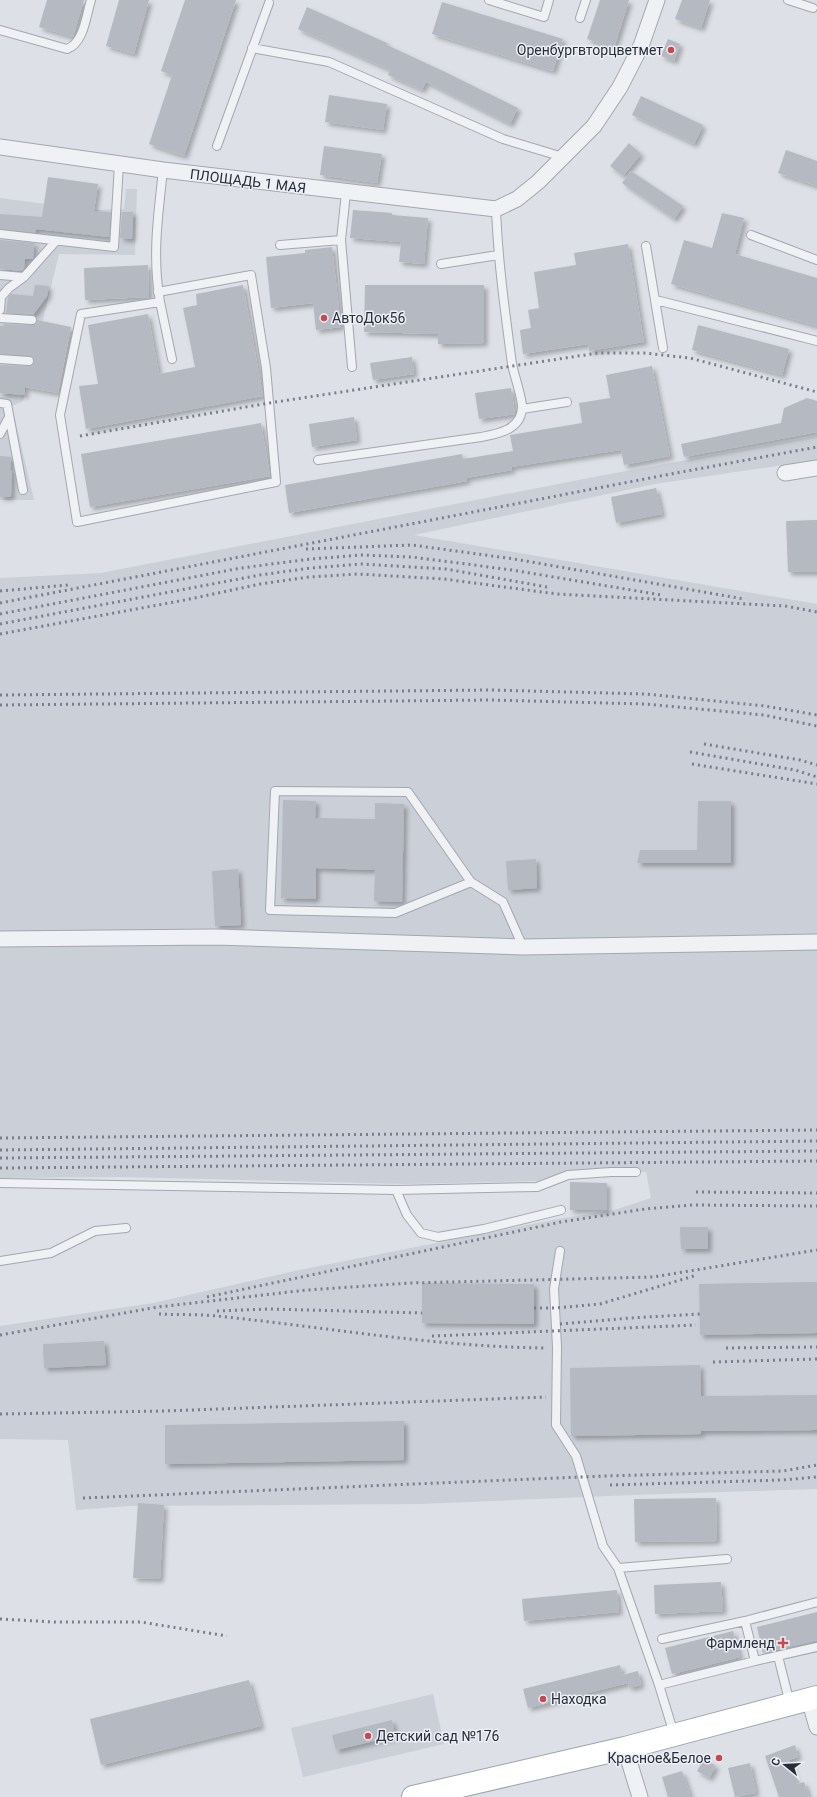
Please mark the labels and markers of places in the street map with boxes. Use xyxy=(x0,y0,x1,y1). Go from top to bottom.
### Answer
place label: Оренбургвторцветмет xyxy=(517,42,663,58)
marker: Оренбургвторцветмет xyxy=(666,45,676,55)
place label: АвтоДок56 xyxy=(332,310,405,326)
marker: АвтоДок56 xyxy=(319,313,329,323)
place label: Фармленд xyxy=(706,1635,776,1651)
marker: Фармленд xyxy=(778,1638,788,1648)
place label: Находка xyxy=(551,1691,607,1707)
marker: Находка xyxy=(538,1694,548,1704)
place label: Детский сад №176 xyxy=(376,1728,500,1744)
marker: Детский сад №176 xyxy=(363,1731,373,1741)
place label: Красное&Белое xyxy=(607,1750,711,1766)
marker: Красное&Белое xyxy=(714,1753,724,1763)

